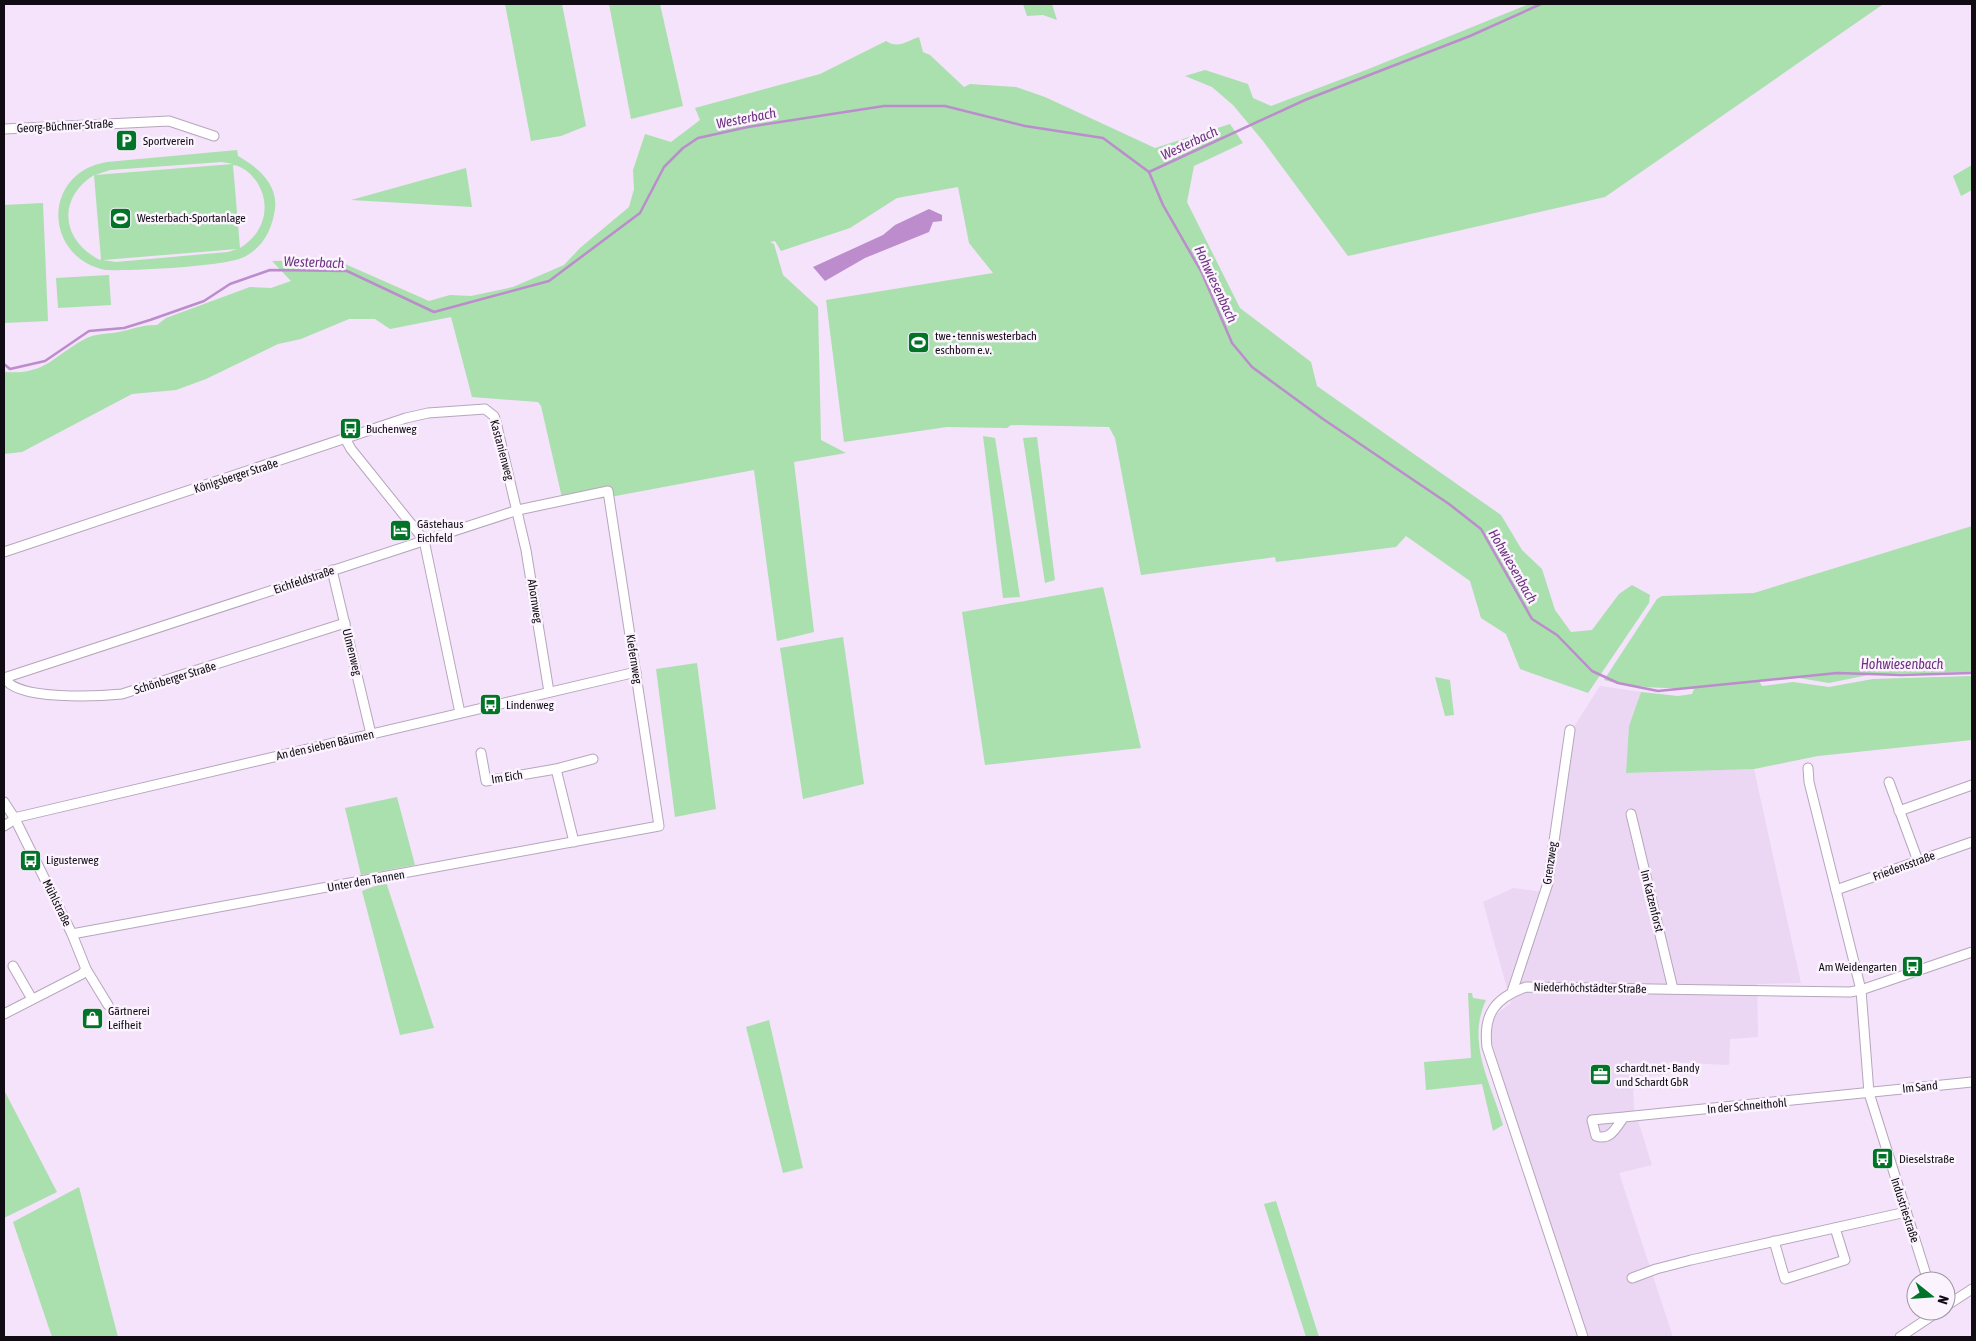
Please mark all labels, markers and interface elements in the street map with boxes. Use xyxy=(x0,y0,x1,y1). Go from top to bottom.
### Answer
water label: Westerbach xyxy=(715,104,777,132)
street label: Georg-Büchner-Straße xyxy=(16,116,114,136)
water label: Westerbach xyxy=(1158,123,1220,163)
parking icon: Sportverein xyxy=(115,129,139,153)
place label: Sportverein xyxy=(143,134,194,148)
sports icon: Westerbach-Sportanlage xyxy=(109,206,133,230)
place label: Westerbach-Sportanlage xyxy=(137,211,246,225)
water label: Hohwiesenbach xyxy=(1191,243,1241,325)
water label: Westerbach xyxy=(283,253,345,271)
place label: twe - tennis westerbach eschborn e.v. xyxy=(935,329,1037,357)
sports icon: twe - tennis westerbach eschborn e.v. xyxy=(907,331,931,355)
bus stop icon: Buchenweg xyxy=(338,417,362,441)
street label: Kastanienweg xyxy=(487,418,517,483)
place label: Buchenweg xyxy=(366,422,418,436)
street label: Königsberger Straße xyxy=(192,456,280,496)
place label: Gästehaus Eichfeld xyxy=(417,517,463,545)
hotel icon: Gästehaus Eichfeld xyxy=(389,519,413,543)
water label: Hohwiesenbach xyxy=(1485,526,1541,606)
street label: Eichfeldstraße xyxy=(272,563,336,597)
street label: Ahornweg xyxy=(525,578,546,625)
street label: Ulmenweg xyxy=(339,627,365,678)
street label: Kiefernweg xyxy=(623,633,645,686)
water label: Hohwiesenbach xyxy=(1861,656,1944,672)
street label: Schönberger Straße xyxy=(132,659,218,697)
bus stop icon: Lindenweg xyxy=(478,693,502,717)
place label: Lindenweg xyxy=(506,698,555,712)
street label: An den sieben Bäumen xyxy=(275,727,375,763)
street label: Im Eich xyxy=(490,768,524,786)
street label: Grenzweg xyxy=(1540,840,1560,885)
bus stop icon: Ligusterweg xyxy=(18,848,42,872)
street label: Friedensstraße xyxy=(1871,848,1937,884)
place label: Ligusterweg xyxy=(46,853,99,867)
street label: Unter den Tannen xyxy=(326,867,406,895)
street label: Im Katzenforst xyxy=(1638,868,1667,934)
street label: Mühlstraße xyxy=(40,877,74,929)
bus stop icon: Am Weidengarten xyxy=(1901,955,1925,979)
place label: Am Weidengarten xyxy=(1819,960,1897,974)
street label: Niederhöchstädter Straße xyxy=(1533,980,1647,996)
place label: Gärtnerei Leifheit xyxy=(108,1004,150,1032)
shop icon: Gärtnerei Leifheit xyxy=(80,1006,104,1030)
place label: schardt.net - Bandy und Schardt GbR xyxy=(1616,1061,1700,1089)
office icon: schardt.net - Bandy und Schardt GbR xyxy=(1588,1063,1612,1087)
street label: Im Sand xyxy=(1902,1078,1938,1096)
street label: In der Schneithohl xyxy=(1706,1095,1788,1116)
bus stop icon: Dieselstraße xyxy=(1871,1147,1895,1171)
place label: Dieselstraße xyxy=(1899,1152,1954,1166)
street label: Industriestraße xyxy=(1888,1176,1922,1244)
north arrow xyxy=(1906,1271,1956,1321)
text: N xyxy=(1935,1294,1952,1306)

